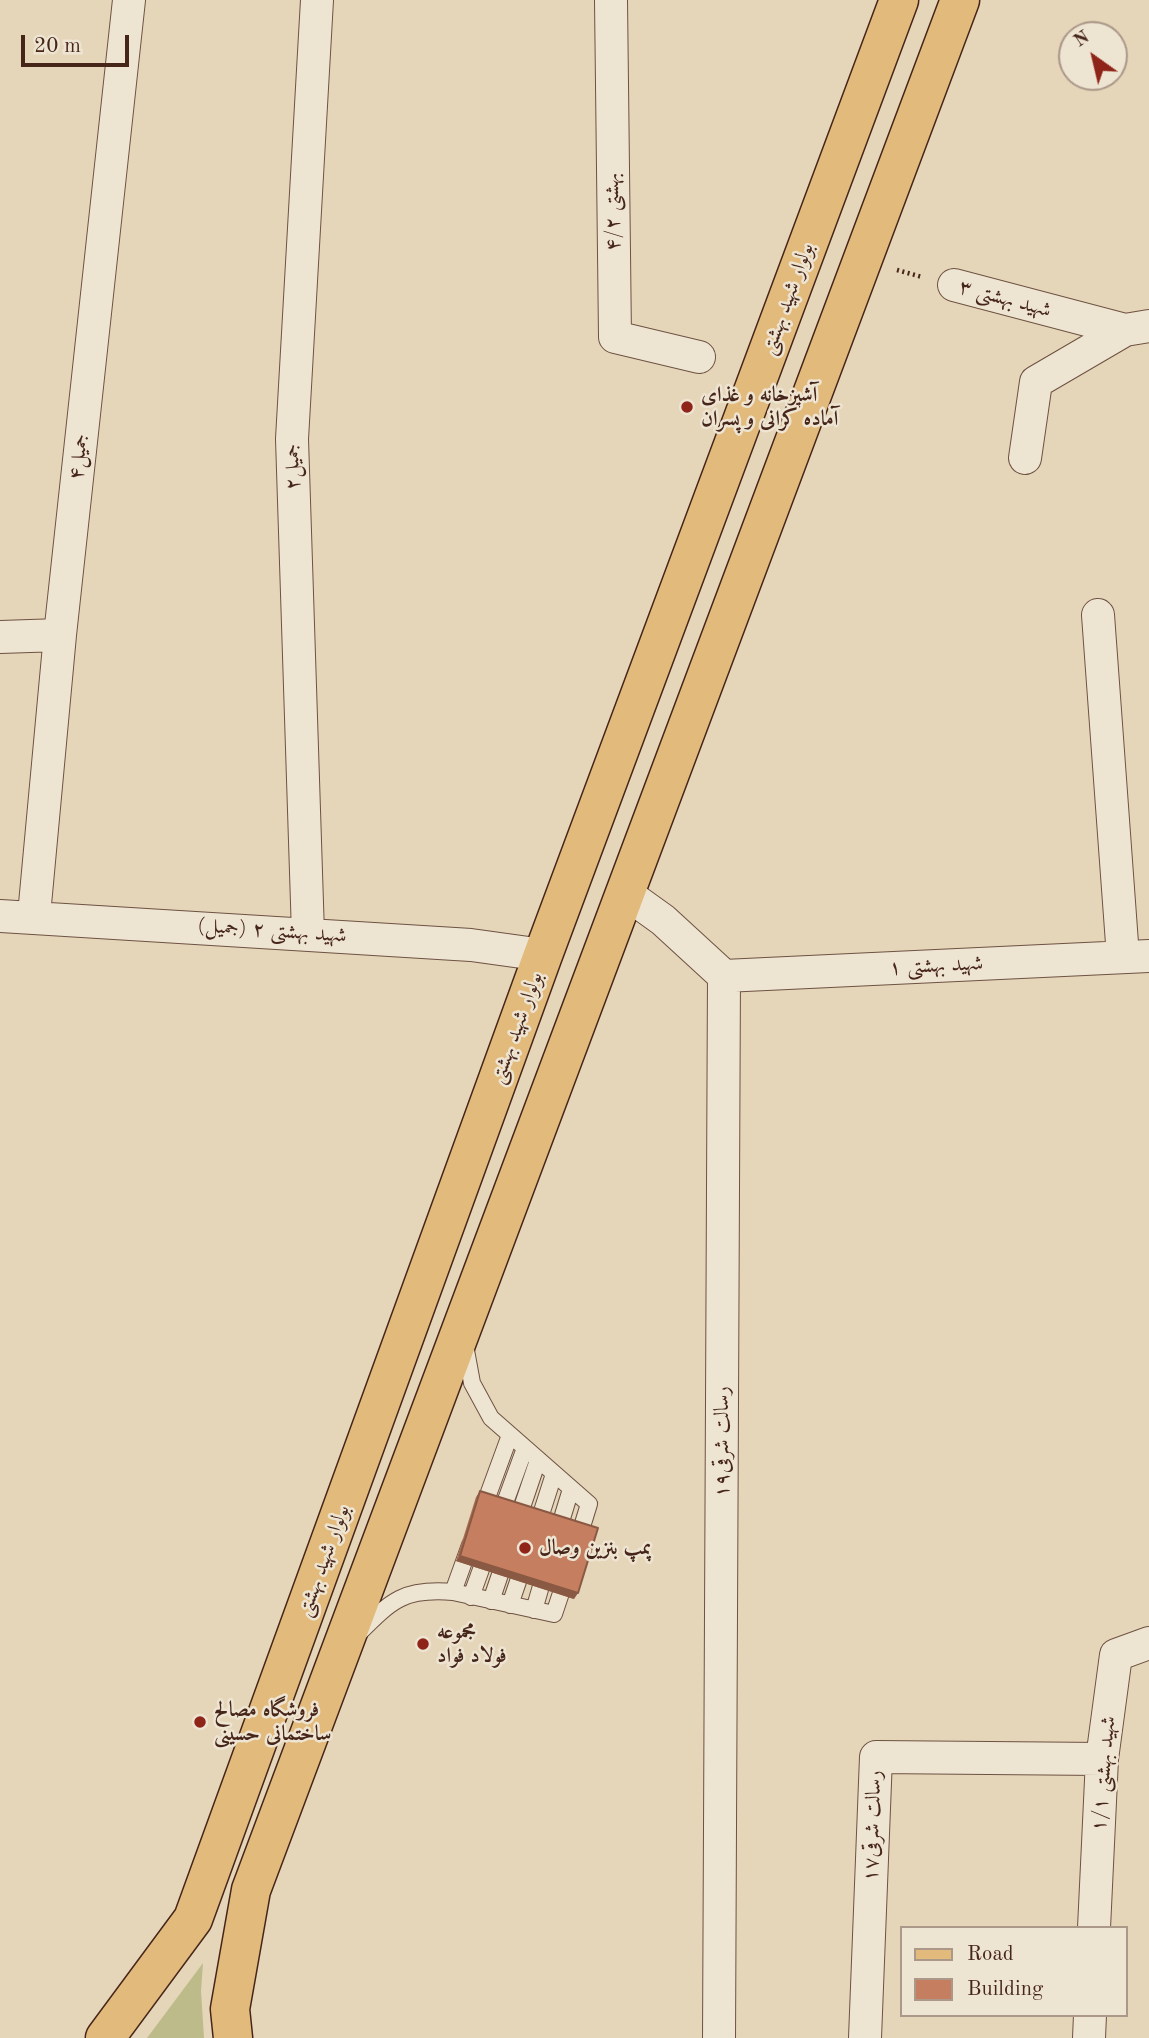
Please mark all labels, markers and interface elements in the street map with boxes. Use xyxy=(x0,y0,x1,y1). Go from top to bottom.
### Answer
scale bar xyxy=(24,21,133,65)
north arrow xyxy=(1058,21,1128,91)
text: N xyxy=(1071,28,1093,52)
text: 20 m xyxy=(34,36,81,57)
street label: بهشتی ۴/۲ xyxy=(600,173,626,251)
street label: بولوار شهید بهشتی xyxy=(756,240,820,358)
street label: شهید بهشتی ۳ xyxy=(956,275,1054,323)
place label: آشپزخانه و غذای آماده کرانی و پسران xyxy=(701,382,838,432)
marker: آشپزخانه و غذای آماده کرانی و پسران xyxy=(679,399,695,415)
street label: جمیل۴ xyxy=(64,433,94,481)
street label: جمیل۲ xyxy=(280,444,306,490)
street label: شهید بهشتی ۲ (جمیل) xyxy=(196,913,348,949)
street label: شهید بهشتی ۱ xyxy=(888,951,984,981)
street label: بولوار شهید بهشتی xyxy=(485,969,549,1087)
street label: رسالت شرقی۱۹ xyxy=(709,1386,735,1498)
street label: بولوار شهید بهشتی xyxy=(292,1502,356,1620)
place label: پمپ بنزین وصال xyxy=(539,1535,651,1561)
marker: پمپ بنزین وصال xyxy=(517,1540,533,1556)
place label: مجموعه فولاد فواد xyxy=(437,1619,507,1669)
marker: مجموعه فولاد فواد xyxy=(415,1636,431,1652)
place label: فروشگاه مصالح ساختمانی حسینی xyxy=(214,1697,332,1747)
marker: فروشگاه مصالح ساختمانی حسینی xyxy=(192,1714,208,1730)
street label: شهید بهشتی ۱/۱ xyxy=(1086,1715,1122,1833)
street label: رسالت شرقی۱۷ xyxy=(858,1770,888,1882)
legend xyxy=(900,1926,1128,2017)
text: Road xyxy=(967,1944,1014,1965)
text: Building xyxy=(967,1979,1043,2000)

